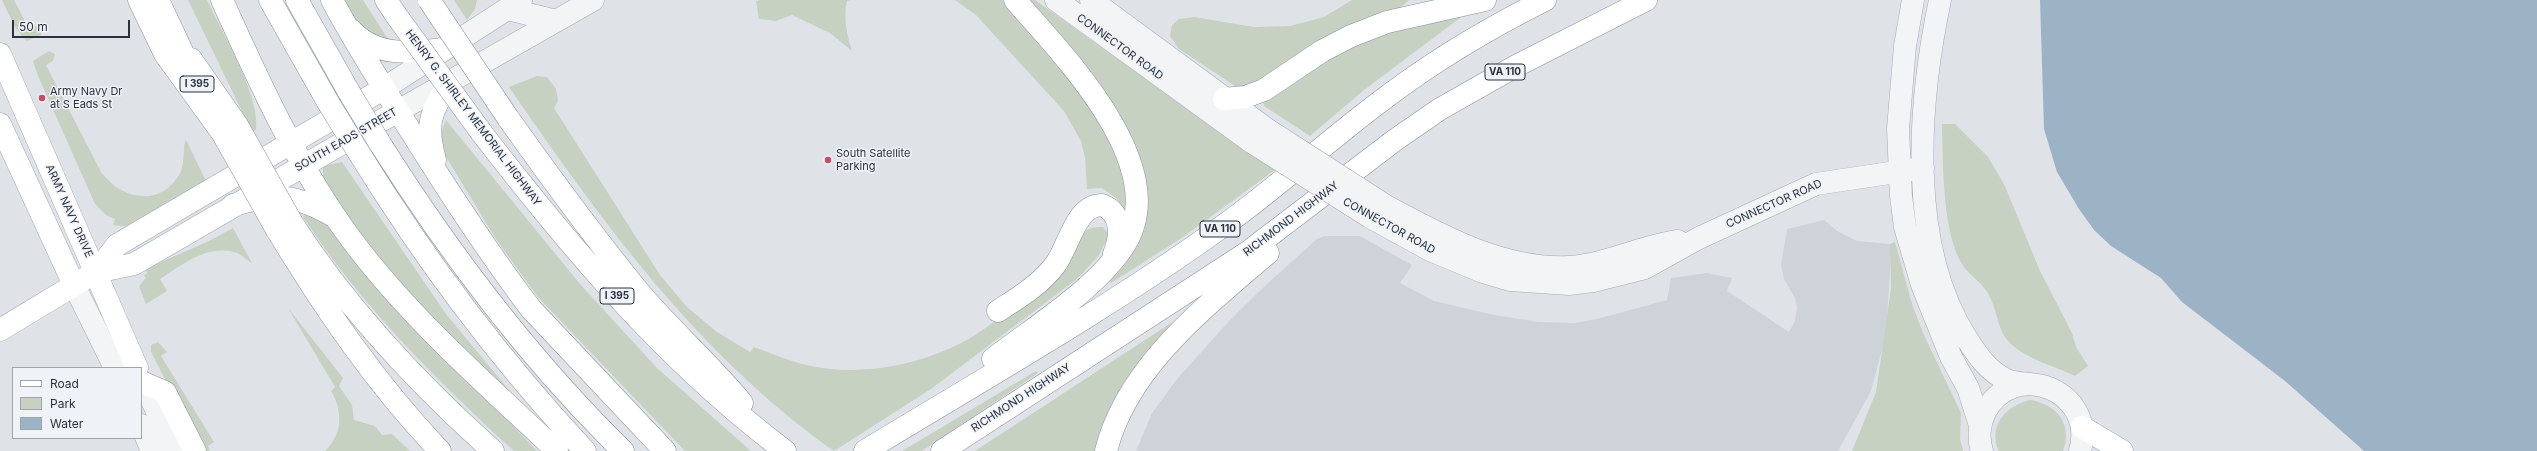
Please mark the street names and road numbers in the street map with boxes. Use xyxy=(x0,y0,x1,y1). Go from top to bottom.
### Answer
street label: CONNECTOR ROAD xyxy=(1074,11,1166,83)
street label: HENRY G. SHIRLEY MEMORIAL HIGHWAY xyxy=(402,27,544,209)
road number: VA 110 xyxy=(1485,64,1525,80)
road number: I 395 xyxy=(180,76,214,92)
street label: SOUTH EADS STREET xyxy=(293,105,399,175)
street label: ARMY NAVY DRIVE xyxy=(43,162,95,260)
street label: CONNECTOR ROAD xyxy=(1724,177,1824,231)
street label: RICHMOND HIGHWAY xyxy=(1241,179,1341,259)
street label: CONNECTOR ROAD xyxy=(1340,195,1438,257)
road number: VA 110 xyxy=(1200,221,1240,237)
road number: I 395 xyxy=(600,288,634,304)
street label: RICHMOND HIGHWAY xyxy=(969,361,1073,435)

